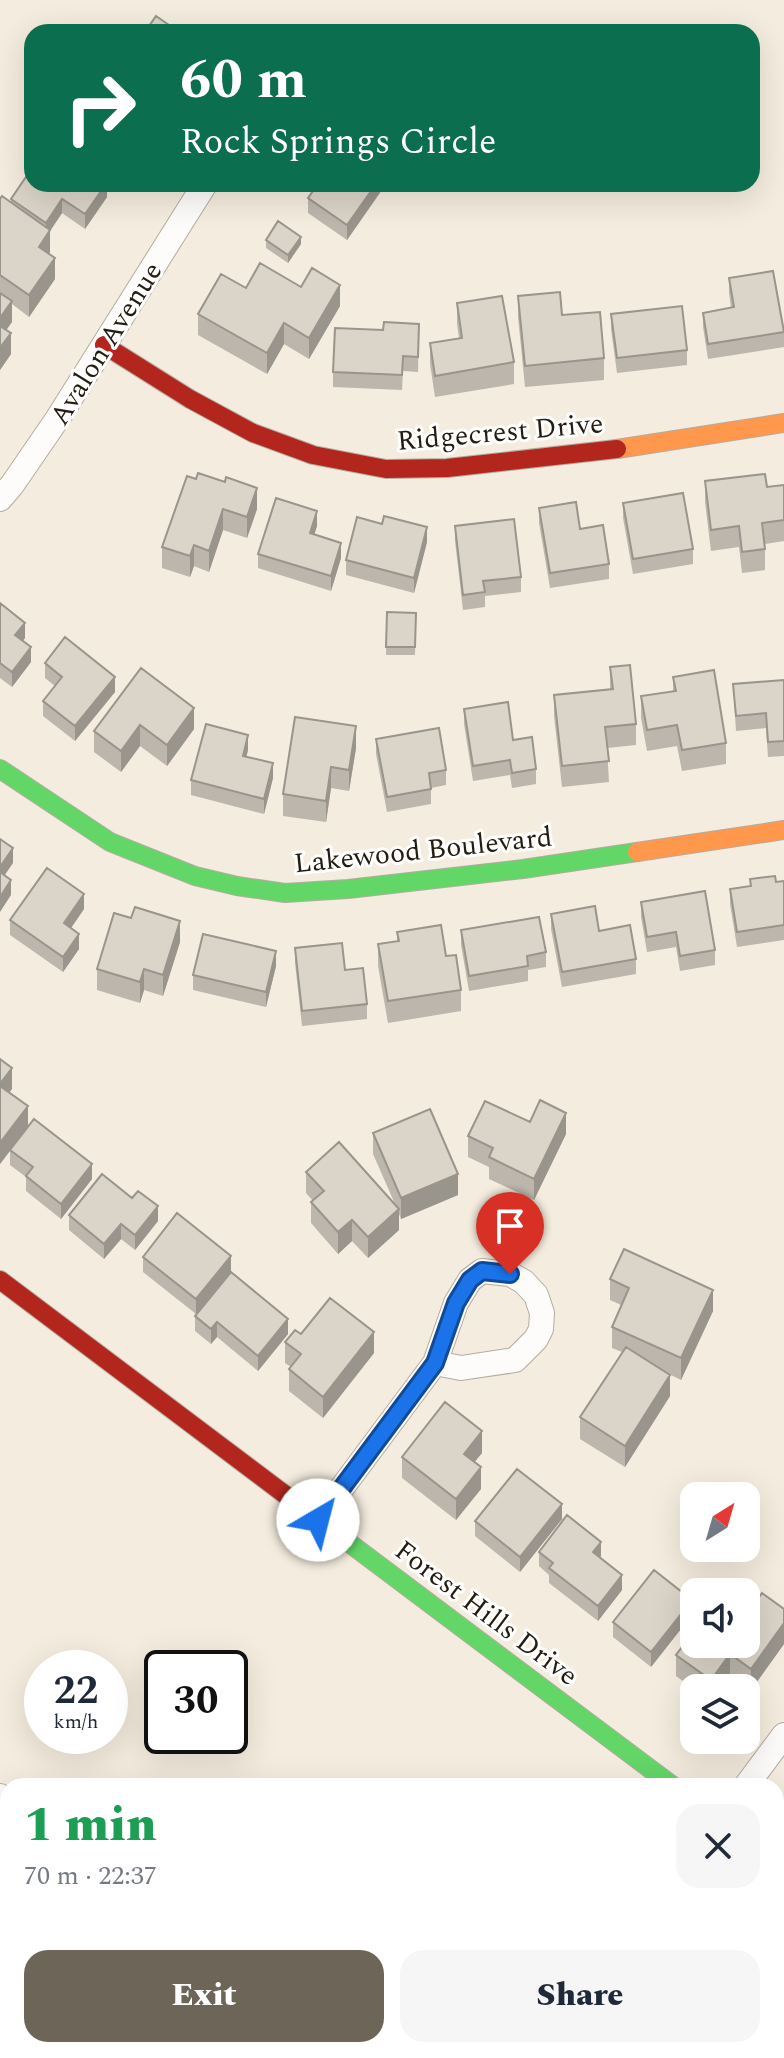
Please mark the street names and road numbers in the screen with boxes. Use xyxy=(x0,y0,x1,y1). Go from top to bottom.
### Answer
street label: Avalon Avenue xyxy=(39,254,174,434)
street label: Ridgecrest Drive xyxy=(395,402,605,463)
street label: Lakewood Boulevard xyxy=(292,816,554,885)
street label: Forest Hills Drive xyxy=(385,1530,587,1697)

